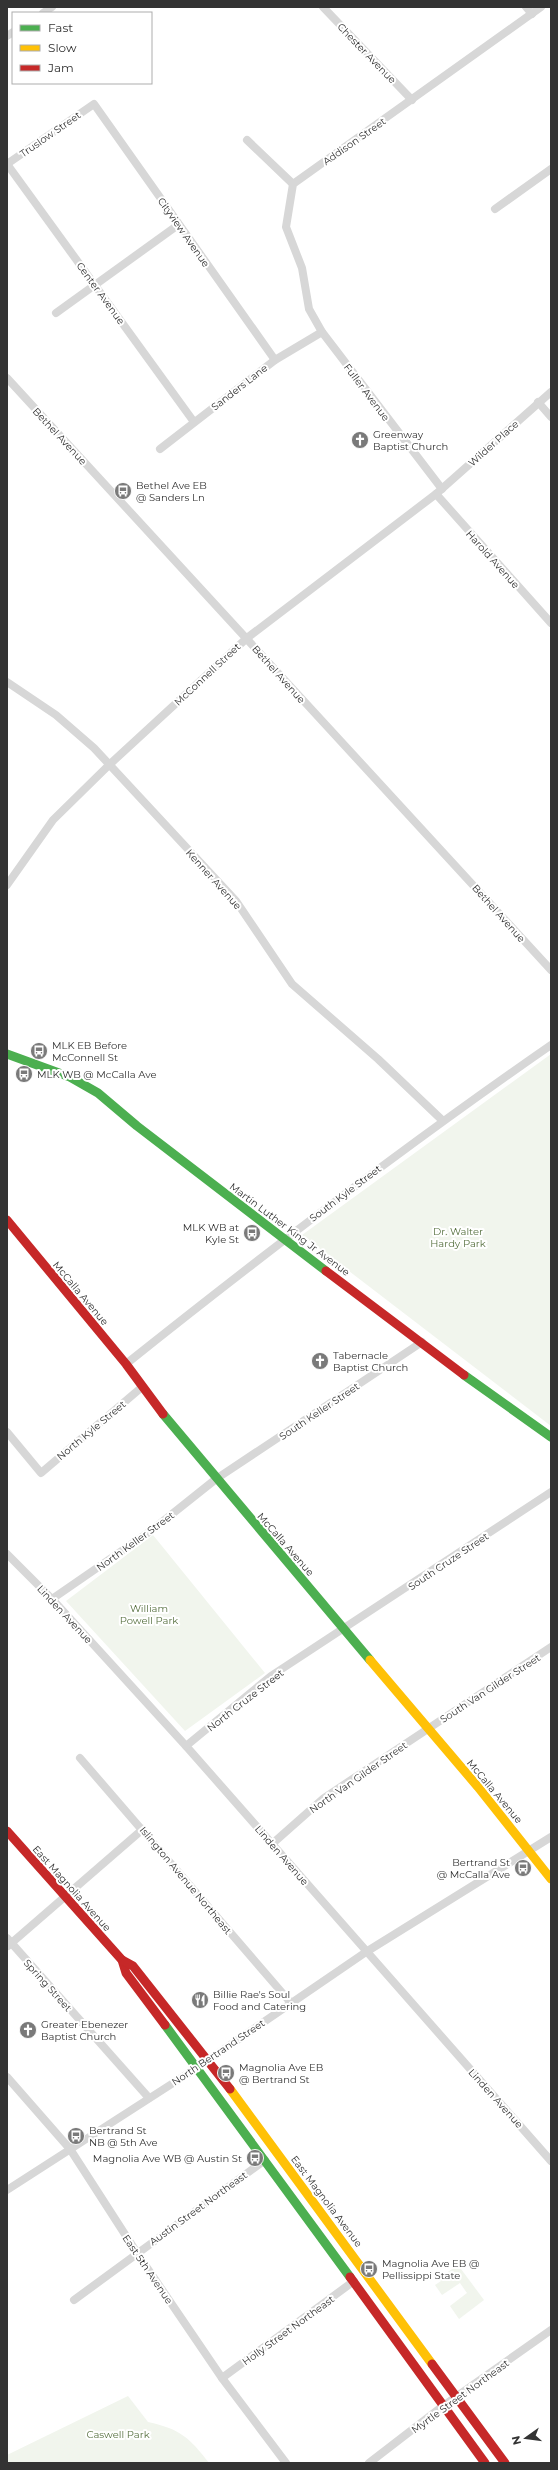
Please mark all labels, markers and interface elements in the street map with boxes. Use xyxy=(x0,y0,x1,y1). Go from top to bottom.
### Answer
legend xyxy=(12,12,152,84)
text: Fast xyxy=(48,20,73,35)
street label: Chester Avenue xyxy=(335,20,399,86)
text: Slow xyxy=(48,40,77,55)
text: Jam xyxy=(47,60,74,75)
street label: Truslow Street xyxy=(17,109,83,160)
street label: Addison Street xyxy=(320,115,388,168)
street label: Cityview Avenue xyxy=(155,195,212,270)
street label: Center Avenue xyxy=(74,260,128,327)
street label: Sanders Lane xyxy=(209,361,270,413)
street label: Fuller Avenue xyxy=(341,361,392,424)
street label: Bethel Avenue xyxy=(30,405,89,468)
street label: Wilder Place xyxy=(466,417,521,469)
place label: Greenway Baptist Church xyxy=(373,428,448,453)
church icon: Greenway Baptist Church xyxy=(350,430,370,450)
place label: Bethel Ave EB @ Sanders Ln xyxy=(136,479,207,504)
bus stop icon: Bethel Ave EB @ Sanders Ln xyxy=(113,481,133,501)
street label: Harold Avenue xyxy=(463,527,522,591)
street label: McConnell Street xyxy=(171,640,243,708)
street label: Bethel Avenue xyxy=(249,643,308,706)
street label: Kenner Avenue xyxy=(183,846,244,912)
street label: Bethel Avenue xyxy=(469,882,528,945)
place label: MLK EB Before McConnell St xyxy=(52,1039,127,1064)
bus stop icon: MLK EB Before McConnell St xyxy=(29,1041,49,1061)
bus stop icon: MLK WB @ McCalla Ave xyxy=(14,1064,34,1084)
place label: MLK WB @ McCalla Ave xyxy=(37,1068,156,1081)
street label: South Kyle Street xyxy=(307,1162,384,1225)
street label: Martin Luther King Jr Avenue xyxy=(227,1180,352,1279)
place label: MLK WB at Kyle St xyxy=(183,1221,239,1246)
bus stop icon: MLK WB at Kyle St xyxy=(242,1223,262,1243)
park label: Dr. Walter Hardy Park xyxy=(430,1225,486,1250)
street label: McCalla Avenue xyxy=(50,1259,111,1328)
place label: Tabernacle Baptist Church xyxy=(333,1349,408,1374)
church icon: Tabernacle Baptist Church xyxy=(310,1351,330,1371)
street label: South Keller Street xyxy=(277,1380,362,1443)
street label: North Kyle Street xyxy=(54,1398,128,1463)
street label: North Keller Street xyxy=(94,1509,177,1574)
street label: McCalla Avenue xyxy=(255,1510,317,1579)
street label: South Cruze Street xyxy=(406,1530,491,1593)
street label: Linden Avenue xyxy=(34,1582,95,1646)
park label: William Powell Park xyxy=(120,1602,178,1627)
street label: South Van Gilder Street xyxy=(438,1651,543,1726)
street label: North Cruze Street xyxy=(204,1666,286,1734)
street label: North Van Gilder Street xyxy=(307,1739,410,1816)
street label: McCalla Avenue xyxy=(464,1757,525,1826)
street label: Linden Avenue xyxy=(252,1823,311,1888)
street label: Islington Avenue Northeast xyxy=(137,1824,235,1937)
street label: East Magnolia Avenue xyxy=(30,1843,114,1934)
place label: Bertrand St @ McCalla Ave xyxy=(437,1856,510,1881)
bus stop icon: Bertrand St @ McCalla Ave xyxy=(513,1858,533,1878)
street label: Spring Street xyxy=(21,1956,75,2014)
place label: Billie Rae's Soul Food and Catering xyxy=(213,1988,306,2013)
restaurant icon: Billie Rae's Soul Food and Catering xyxy=(190,1990,210,2010)
street label: North Bertrand Street xyxy=(169,2016,267,2088)
place label: Greater Ebenezer Baptist Church xyxy=(41,2018,128,2043)
church icon: Greater Ebenezer Baptist Church xyxy=(18,2020,38,2040)
place label: Magnolia Ave EB @ Bertrand St xyxy=(239,2061,323,2086)
bus stop icon: Magnolia Ave EB @ Bertrand St xyxy=(216,2063,236,2083)
street label: Linden Avenue xyxy=(466,2066,526,2131)
place label: Bertrand St NB @ 5th Ave xyxy=(89,2124,158,2149)
bus stop icon: Bertrand St NB @ 5th Ave xyxy=(66,2126,86,2146)
bus stop icon: Magnolia Ave WB @ Austin St xyxy=(245,2148,265,2168)
place label: Magnolia Ave WB @ Austin St xyxy=(93,2152,242,2165)
street label: East Magnolia Avenue xyxy=(288,2153,365,2250)
street label: Austin Street Northeast xyxy=(147,2169,250,2248)
street label: East 5th Avenue xyxy=(120,2232,176,2306)
place label: Magnolia Ave EB @ Pellissippi State xyxy=(382,2257,479,2282)
bus stop icon: Magnolia Ave EB @ Pellissippi State xyxy=(359,2259,379,2279)
street label: Holly Street Northeast xyxy=(240,2293,337,2368)
street label: Myrtle Street Northeast xyxy=(409,2357,512,2436)
north arrow xyxy=(506,2418,546,2458)
park label: Caswell Park xyxy=(86,2428,150,2441)
text: N xyxy=(508,2434,524,2446)

